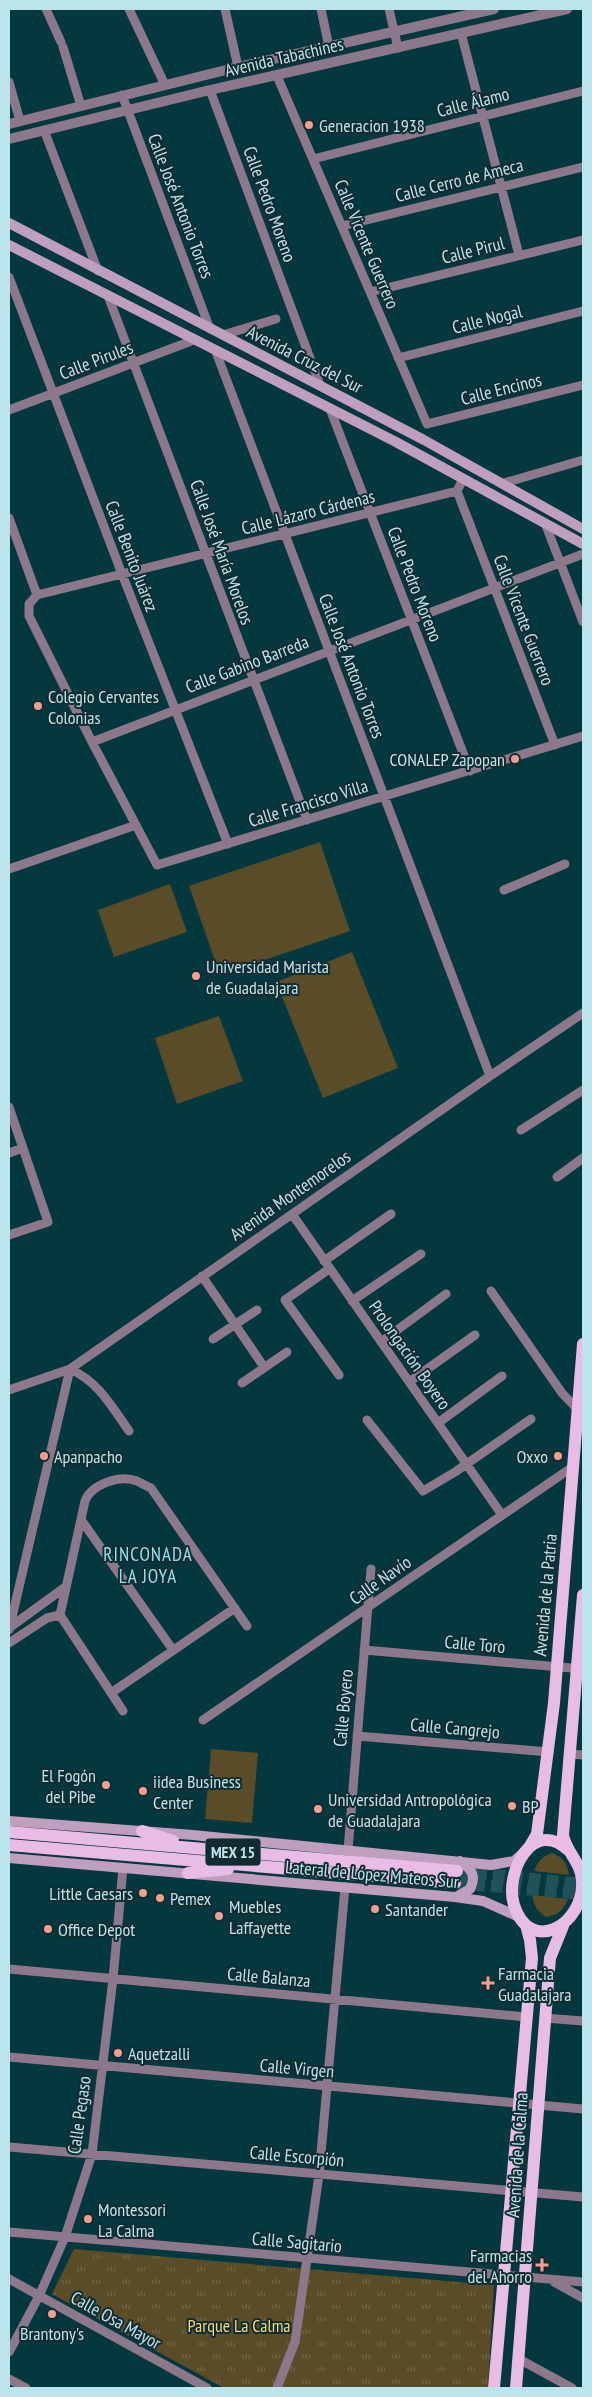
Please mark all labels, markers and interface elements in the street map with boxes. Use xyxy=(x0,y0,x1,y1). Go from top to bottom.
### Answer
street label: Avenida Tabachines xyxy=(223,32,345,82)
street label: Calle Álamo xyxy=(434,82,512,122)
place label: Generacion 1938 xyxy=(319,114,425,137)
marker: Generacion 1938 xyxy=(303,119,315,131)
street label: Calle José Antonio Torres xyxy=(143,130,219,282)
street label: Calle Pedro Moreno xyxy=(238,143,302,265)
street label: Calle Cerro de Ameca xyxy=(393,153,525,207)
street label: Calle Vicente Guerrero xyxy=(329,176,405,312)
street label: Calle Pirul xyxy=(439,231,508,269)
street label: Calle Nogal xyxy=(450,299,525,339)
street label: Avenida Cruz del Sur xyxy=(243,320,367,398)
street label: Calle Pirules xyxy=(56,335,136,385)
street label: Calle Encinos xyxy=(458,368,544,410)
street label: Calle José María Morelos xyxy=(185,476,259,628)
street label: Calle Lázaro Cárdenas xyxy=(239,484,377,540)
street label: Calle Benito Juárez xyxy=(100,497,164,615)
street label: Calle Pedro Moreno xyxy=(382,523,448,645)
street label: Calle Vicente Guerrero xyxy=(488,551,560,689)
street label: Calle José Antonio Torres xyxy=(314,590,390,742)
street label: Calle Gabino Barreda xyxy=(182,630,312,698)
place label: Colegio Cervantes Colonias xyxy=(48,685,159,729)
marker: Colegio Cervantes Colonias xyxy=(32,700,44,712)
place label: CONALEP Zapopan xyxy=(389,748,505,771)
marker: CONALEP Zapopan xyxy=(509,753,521,765)
street label: Calle Francisco Villa xyxy=(245,774,371,832)
place label: Universidad Marista de Guadalajara xyxy=(206,955,329,999)
marker: Universidad Marista de Guadalajara xyxy=(190,970,202,982)
street label: Avenida Montemorelos xyxy=(225,1145,355,1245)
street label: Prolongación Boyero xyxy=(364,1296,456,1414)
place label: Apanpacho xyxy=(54,1445,123,1468)
place label: Oxxo xyxy=(517,1445,548,1468)
marker: Apanpacho xyxy=(38,1450,50,1462)
marker: Oxxo xyxy=(552,1450,564,1462)
street label: Avenida de la Patria xyxy=(528,1533,562,1657)
district label: RINCONADA LA JOYA xyxy=(103,1542,193,1588)
street label: Calle Navío xyxy=(345,1550,416,1610)
street label: Calle Toro xyxy=(444,1630,507,1658)
street label: Calle Boyero xyxy=(328,1668,358,1748)
street label: Calle Cangrejo xyxy=(409,1713,501,1743)
place label: El Fogón del Pibe xyxy=(42,1764,96,1808)
place label: iidea Business Center xyxy=(153,1770,241,1814)
marker: El Fogón del Pibe xyxy=(100,1779,112,1791)
marker: iidea Business Center xyxy=(137,1785,149,1797)
place label: Universidad Antropológica de Guadalajara xyxy=(328,1788,492,1832)
place label: BP xyxy=(522,1795,539,1818)
marker: BP xyxy=(506,1800,518,1812)
marker: Universidad Antropológica de Guadalajara xyxy=(312,1803,324,1815)
road number: MEX 15 xyxy=(206,1838,260,1865)
street label: Lateral de López Mateos Sur xyxy=(284,1855,460,1893)
place label: Little Caesars xyxy=(49,1882,133,1905)
marker: Little Caesars xyxy=(137,1887,149,1899)
place label: Pemex xyxy=(170,1887,212,1910)
marker: Pemex xyxy=(154,1892,166,1904)
place label: Muebles Laffayette xyxy=(229,1895,291,1939)
place label: Santander xyxy=(385,1898,448,1921)
marker: Santander xyxy=(369,1903,381,1915)
marker: Muebles Laffayette xyxy=(213,1910,225,1922)
place label: Office Depot xyxy=(58,1918,135,1941)
marker: Office Depot xyxy=(42,1923,54,1935)
street label: Calle Balanza xyxy=(226,1962,312,1992)
place label: Farmacia Guadalajara xyxy=(498,1962,571,2006)
marker: Farmacia Guadalajara xyxy=(482,1977,494,1989)
place label: Aquetzalli xyxy=(128,2042,190,2065)
marker: Aquetzalli xyxy=(112,2047,124,2059)
street label: Calle Virgen xyxy=(259,2053,335,2083)
street label: Calle Pegaso xyxy=(62,2074,96,2156)
street label: Avenida de la Calma xyxy=(501,2092,533,2218)
street label: Calle Escorpión xyxy=(249,2140,345,2172)
place label: Montessori La Calma xyxy=(98,2198,166,2242)
marker: Montessori La Calma xyxy=(82,2213,94,2225)
street label: Calle Sagitario xyxy=(251,2227,343,2257)
place label: Farmacias del Ahorro xyxy=(467,2244,532,2288)
marker: Farmacias del Ahorro xyxy=(536,2259,548,2271)
street label: Calle Osa Mayor xyxy=(67,2286,165,2354)
marker: Brantony's xyxy=(46,2308,58,2320)
park label: Parque La Calma xyxy=(187,2314,291,2337)
place label: Brantony's xyxy=(20,2322,84,2345)

